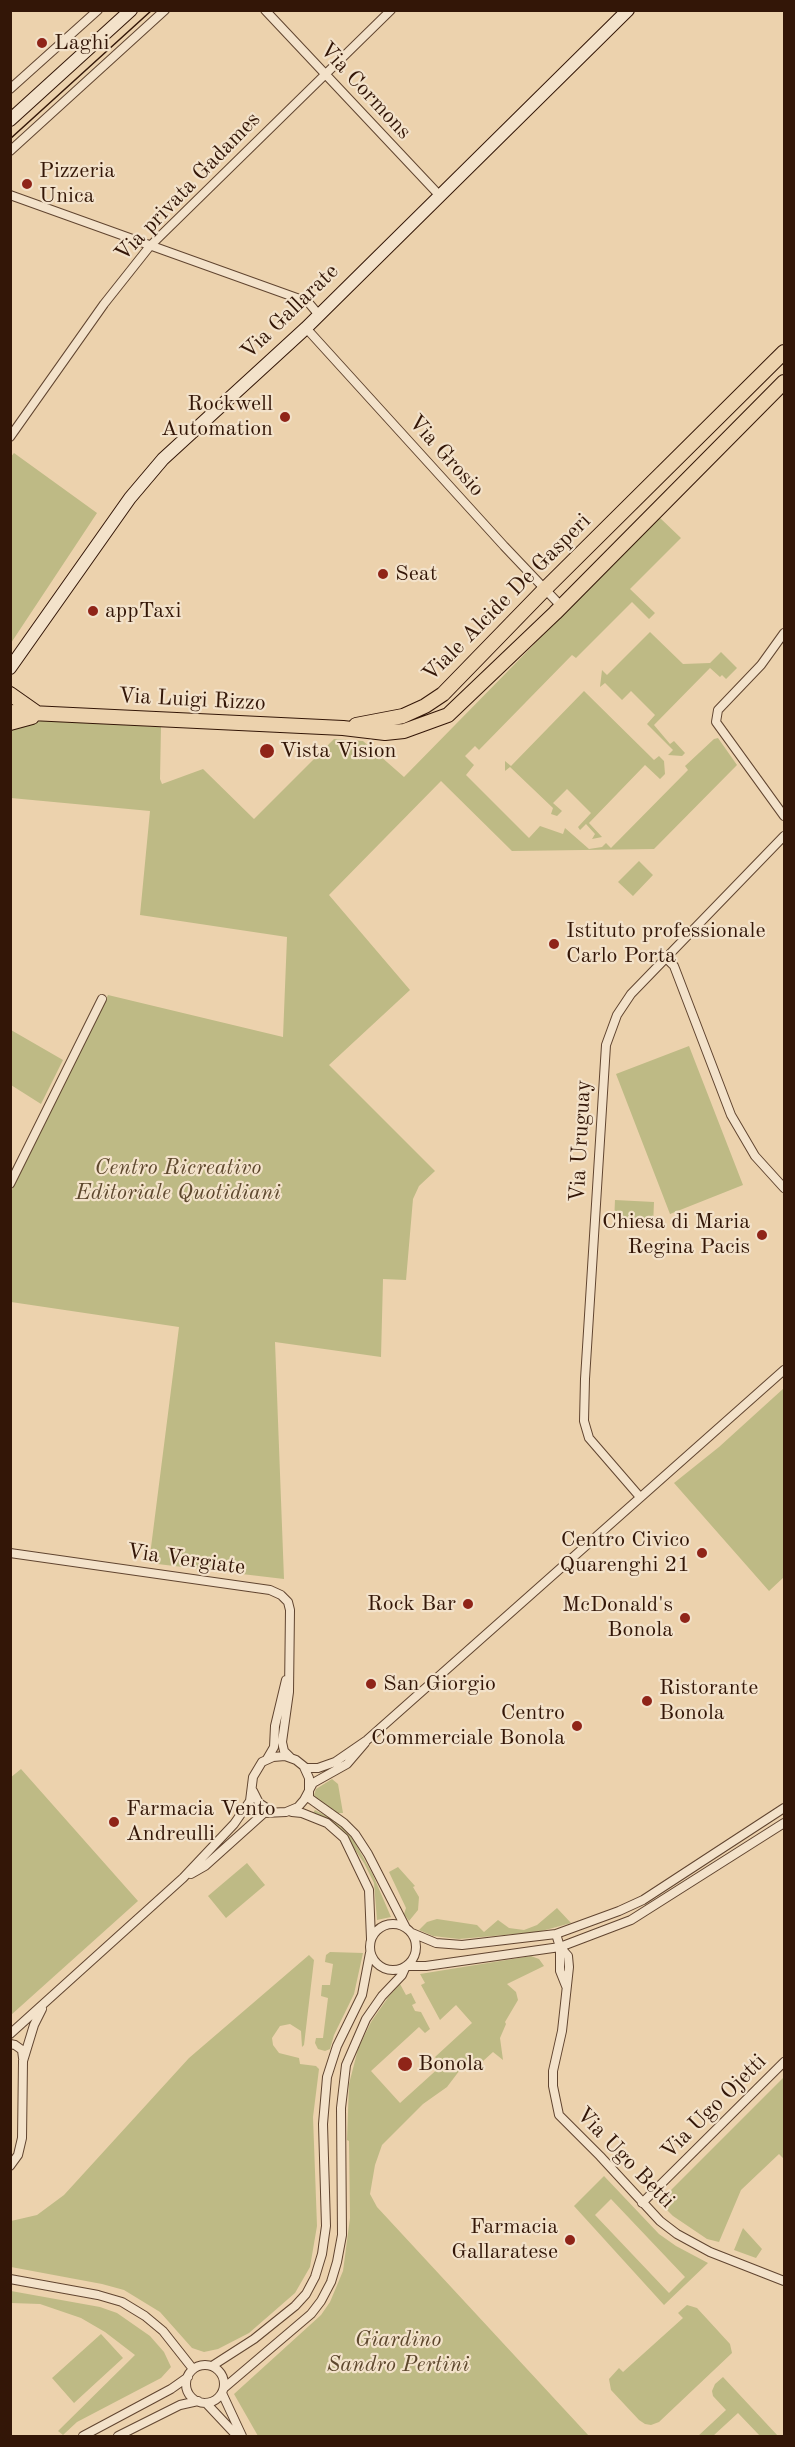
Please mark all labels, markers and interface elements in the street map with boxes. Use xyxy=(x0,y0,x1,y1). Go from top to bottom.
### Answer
place label: Laghi xyxy=(54,30,109,56)
marker: Laghi xyxy=(35,36,49,50)
street label: Via Cormons xyxy=(313,37,417,145)
street label: Via privata Gadames xyxy=(110,107,266,267)
place label: Pizzeria Unica xyxy=(39,158,115,210)
marker: Pizzeria Unica xyxy=(20,177,34,191)
street label: Via Gallarate xyxy=(235,259,345,365)
place label: Rockwell Automation xyxy=(161,391,273,442)
marker: Rockwell Automation xyxy=(278,410,292,424)
street label: Via Grosio xyxy=(402,410,490,502)
street label: Viale Alcide De Gasperi xyxy=(417,508,597,688)
place label: Seat xyxy=(395,561,437,587)
marker: Seat xyxy=(376,567,390,581)
place label: appTaxi xyxy=(105,598,181,624)
marker: appTaxi xyxy=(86,604,100,618)
street label: Via Luigi Rizzo xyxy=(118,683,266,717)
place label: Vista Vision xyxy=(280,738,396,764)
marker: Vista Vision xyxy=(258,742,276,760)
place label: Istituto professionale Carlo Porta xyxy=(566,918,766,969)
marker: Istituto professionale Carlo Porta xyxy=(547,937,561,951)
street label: Via Uruguay xyxy=(565,1079,597,1203)
park label: Centro Ricreativo Editoriale Quotidiani xyxy=(75,1155,281,1206)
place label: Chiesa di Maria Regina Pacis xyxy=(602,1209,750,1260)
marker: Chiesa di Maria Regina Pacis xyxy=(755,1228,769,1242)
place label: Centro Civico Quarenghi 21 xyxy=(559,1527,690,1579)
street label: Via Vergiate xyxy=(125,1539,247,1581)
marker: Centro Civico Quarenghi 21 xyxy=(695,1546,709,1560)
place label: Rock Bar xyxy=(367,1591,456,1617)
place label: McDonald's Bonola xyxy=(562,1592,673,1644)
marker: Rock Bar xyxy=(461,1597,475,1611)
marker: McDonald's Bonola xyxy=(678,1611,692,1625)
place label: San Giorgio xyxy=(383,1671,496,1697)
place label: Ristorante Bonola xyxy=(659,1675,758,1726)
marker: San Giorgio xyxy=(364,1677,378,1691)
marker: Ristorante Bonola xyxy=(640,1694,654,1708)
place label: Centro Commerciale Bonola xyxy=(371,1700,565,1752)
marker: Centro Commerciale Bonola xyxy=(570,1719,584,1733)
place label: Farmacia Vento Andreulli xyxy=(126,1796,276,1848)
marker: Farmacia Vento Andreulli xyxy=(107,1815,121,1829)
street label: Via Ugo Ojetti xyxy=(656,2049,772,2165)
place label: Bonola xyxy=(418,2051,484,2077)
marker: Bonola xyxy=(396,2055,414,2073)
street label: Via Ugo Betti xyxy=(570,2102,680,2214)
place label: Farmacia Gallaratese xyxy=(451,2214,558,2266)
marker: Farmacia Gallaratese xyxy=(563,2233,577,2247)
park label: Giardino Sandro Pertini xyxy=(327,2327,469,2378)

